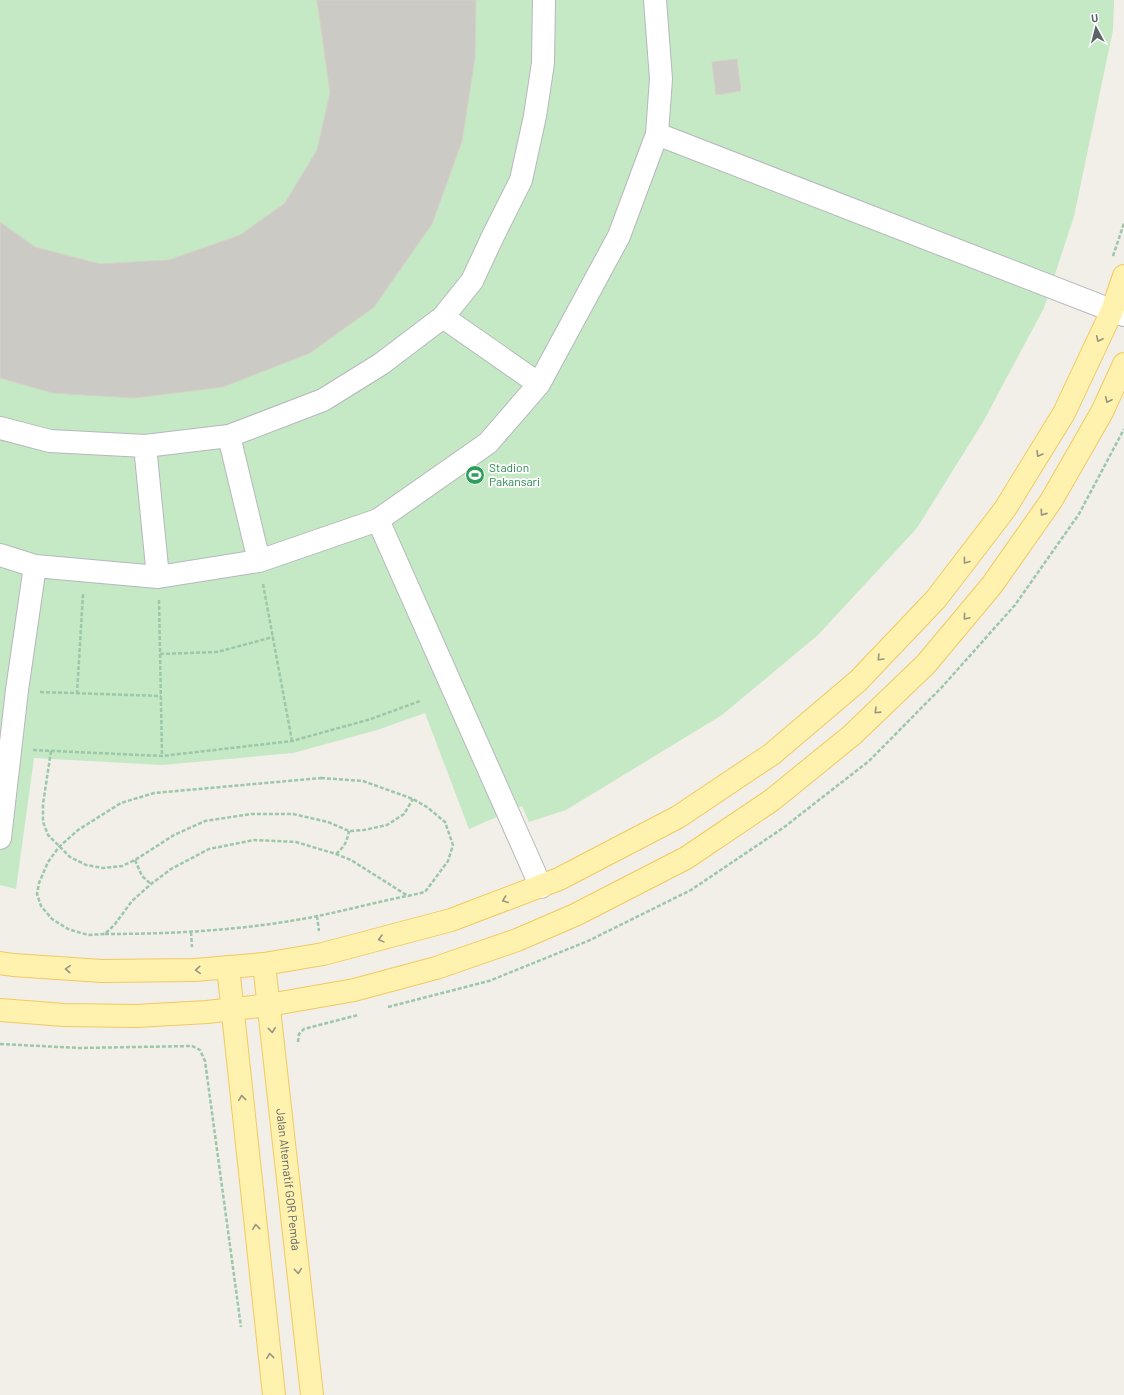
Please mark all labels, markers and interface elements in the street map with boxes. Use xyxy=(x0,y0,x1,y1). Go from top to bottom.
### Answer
north arrow xyxy=(1076,8,1116,48)
text: U xyxy=(1090,11,1099,24)
one-way arrow xyxy=(1096,334,1104,342)
one-way arrow xyxy=(1104,396,1112,403)
one-way arrow xyxy=(1036,450,1044,457)
place label: Stadion Pakansari xyxy=(489,460,540,488)
sports icon: Stadion Pakansari xyxy=(464,464,486,486)
one-way arrow xyxy=(1041,508,1048,515)
one-way arrow xyxy=(963,556,970,563)
one-way arrow xyxy=(963,612,970,620)
one-way arrow xyxy=(877,653,885,661)
one-way arrow xyxy=(874,707,882,714)
one-way arrow xyxy=(501,896,508,904)
one-way arrow xyxy=(377,934,384,942)
one-way arrow xyxy=(65,964,71,973)
one-way arrow xyxy=(195,965,201,974)
one-way arrow xyxy=(267,1027,276,1033)
one-way arrow xyxy=(238,1095,247,1101)
street label: Jalan Alternatif GOR Pemda xyxy=(274,1108,304,1251)
one-way arrow xyxy=(252,1224,261,1230)
one-way arrow xyxy=(293,1268,302,1274)
one-way arrow xyxy=(266,1353,275,1359)

